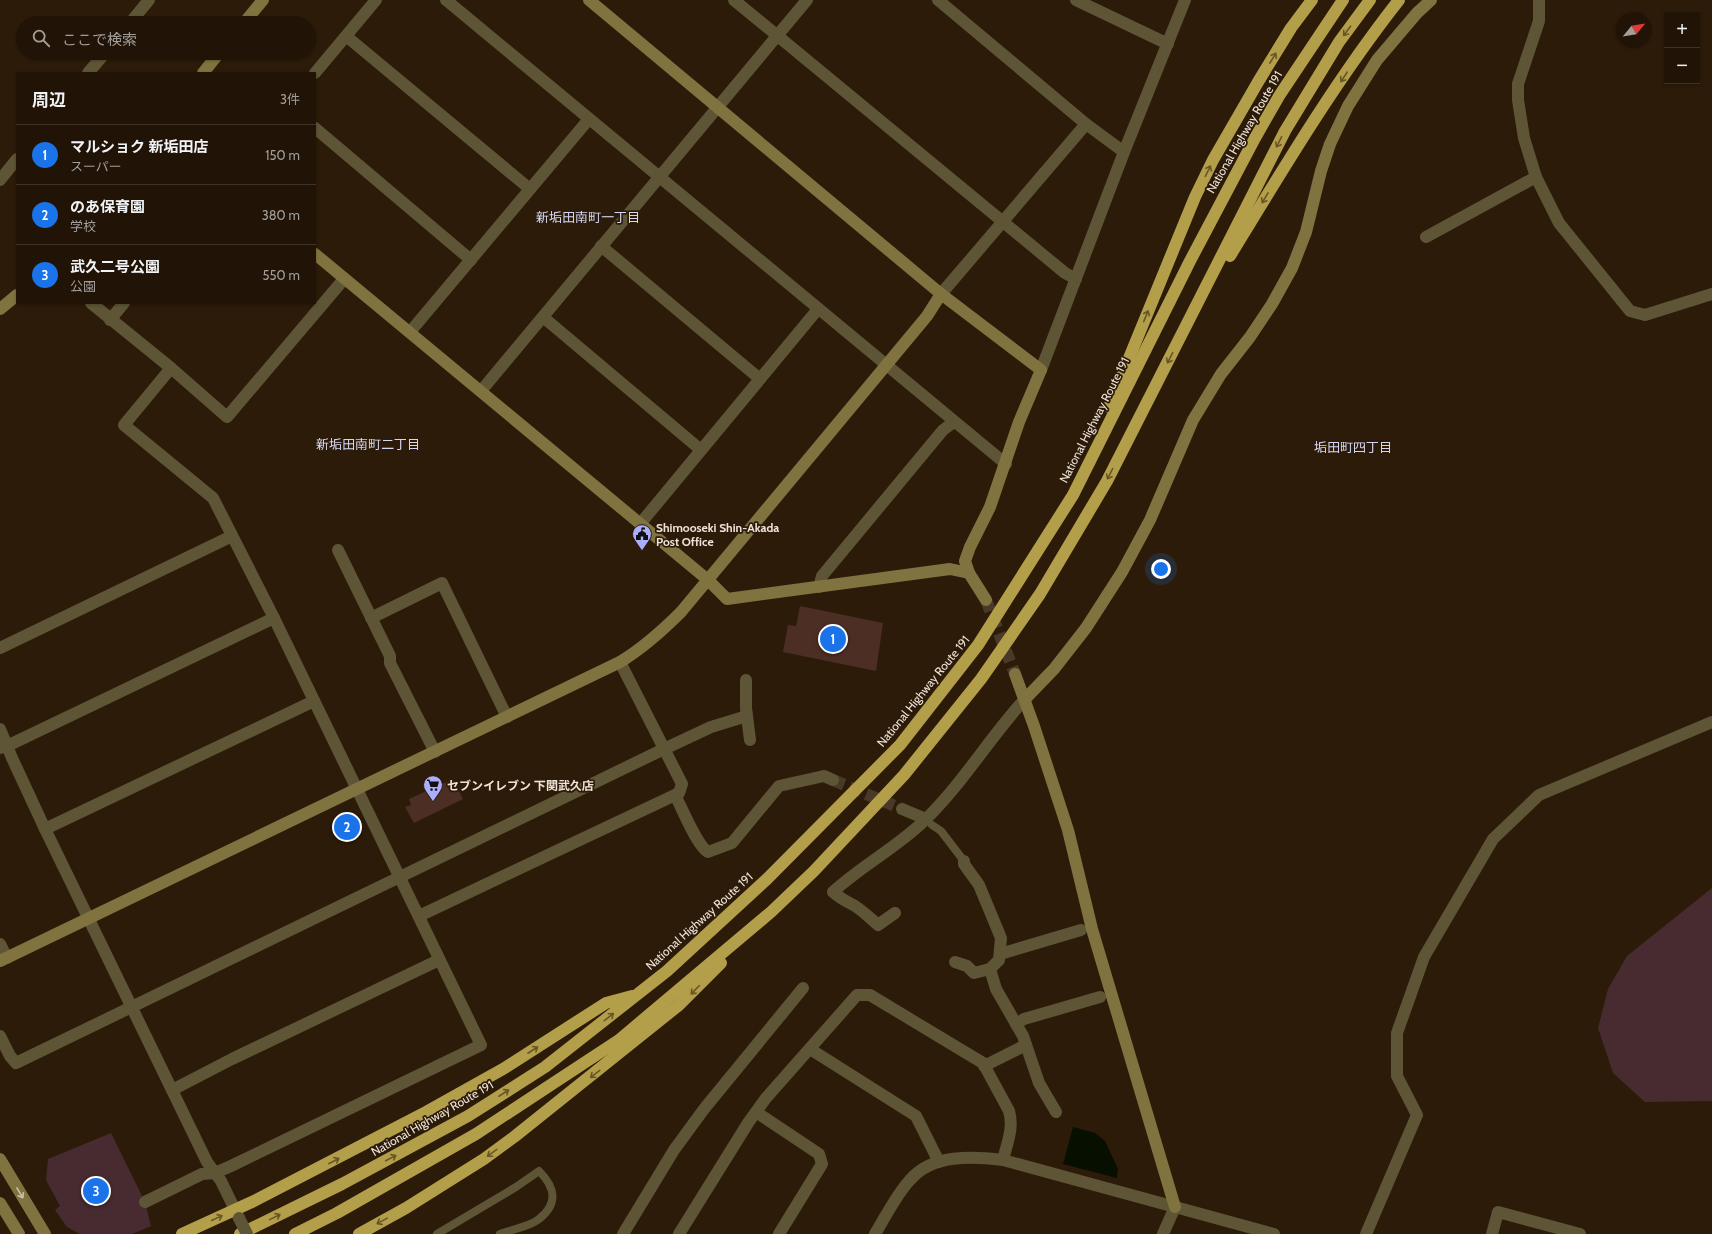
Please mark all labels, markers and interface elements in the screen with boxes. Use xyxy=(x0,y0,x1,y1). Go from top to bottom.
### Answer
north arrow xyxy=(1616,12,1652,48)
map controls xyxy=(1664,12,1700,84)
button: + xyxy=(1664,12,1700,48)
search box xyxy=(16,16,316,60)
one-way arrow xyxy=(1343,26,1351,37)
icon: search xyxy=(30,27,52,49)
text: ここで検索 xyxy=(62,31,137,49)
button: − xyxy=(1664,48,1700,84)
one-way arrow xyxy=(1269,52,1277,64)
street label: National Highway Route 191 xyxy=(1203,68,1285,196)
one-way arrow xyxy=(1340,71,1348,82)
text: 周辺 xyxy=(32,90,66,110)
text: 3件 xyxy=(280,91,300,107)
one-way arrow xyxy=(1275,136,1282,148)
text: マルショク 新垢田店 xyxy=(70,138,208,156)
text: 1 xyxy=(43,147,47,163)
text: 150 m xyxy=(265,147,300,163)
text: スーパー xyxy=(70,158,122,174)
one-way arrow xyxy=(1205,165,1212,177)
one-way arrow xyxy=(1261,192,1269,203)
text: のあ保育園 xyxy=(70,198,145,216)
text: 2 xyxy=(42,207,48,223)
text: 380 m xyxy=(262,207,300,223)
district label: 新垢田南町一丁目 xyxy=(536,209,640,225)
text: 学校 xyxy=(70,218,96,234)
text: 武久二号公園 xyxy=(70,258,160,276)
text: 3 xyxy=(41,267,49,283)
text: 550 m xyxy=(263,267,300,283)
text: 公園 xyxy=(70,278,96,294)
one-way arrow xyxy=(1143,311,1150,323)
one-way arrow xyxy=(1165,352,1173,364)
street label: National Highway Route 191 xyxy=(1056,355,1132,485)
district label: 新垢田南町二丁目 xyxy=(316,436,420,452)
district label: 垢田町四丁目 xyxy=(1314,439,1392,455)
one-way arrow xyxy=(1106,467,1113,479)
place label: Shimooseki Shin-Akada Post Office xyxy=(656,520,779,549)
public building icon: Shimooseki Shin-Akada Post Office xyxy=(631,523,653,551)
your location xyxy=(1151,559,1171,579)
pin: 1 xyxy=(820,624,846,654)
street label: National Highway Route 191 xyxy=(874,632,972,750)
supermarket icon: セブンイレブン 下関武久店 xyxy=(422,774,444,802)
place label: セブンイレブン 下関武久店 xyxy=(447,778,594,793)
pin: 2 xyxy=(334,812,360,842)
street label: National Highway Route 191 xyxy=(642,869,756,973)
one-way arrow xyxy=(690,985,699,995)
one-way arrow xyxy=(603,1013,614,1021)
one-way arrow xyxy=(527,1046,538,1054)
one-way arrow xyxy=(590,1070,601,1078)
street label: National Highway Route 191 xyxy=(368,1077,496,1159)
one-way arrow xyxy=(498,1089,509,1097)
one-way arrow xyxy=(487,1149,498,1157)
one-way arrow xyxy=(385,1153,397,1161)
one-way arrow xyxy=(328,1156,340,1164)
pin: 3 xyxy=(83,1176,109,1206)
one-way arrow xyxy=(16,1187,24,1199)
one-way arrow xyxy=(269,1213,281,1220)
one-way arrow xyxy=(211,1214,223,1221)
one-way arrow xyxy=(376,1218,388,1226)

